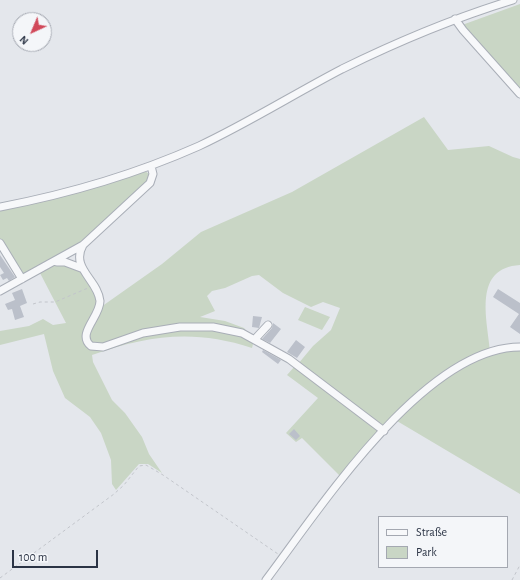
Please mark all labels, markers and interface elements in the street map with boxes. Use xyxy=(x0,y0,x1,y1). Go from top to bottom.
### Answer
north arrow xyxy=(12,12,52,52)
text: N xyxy=(17,34,31,47)
legend xyxy=(378,516,508,568)
text: Straße xyxy=(416,526,447,538)
scale bar xyxy=(14,542,100,568)
text: Park xyxy=(416,546,437,558)
text: 100 m xyxy=(19,551,47,563)

